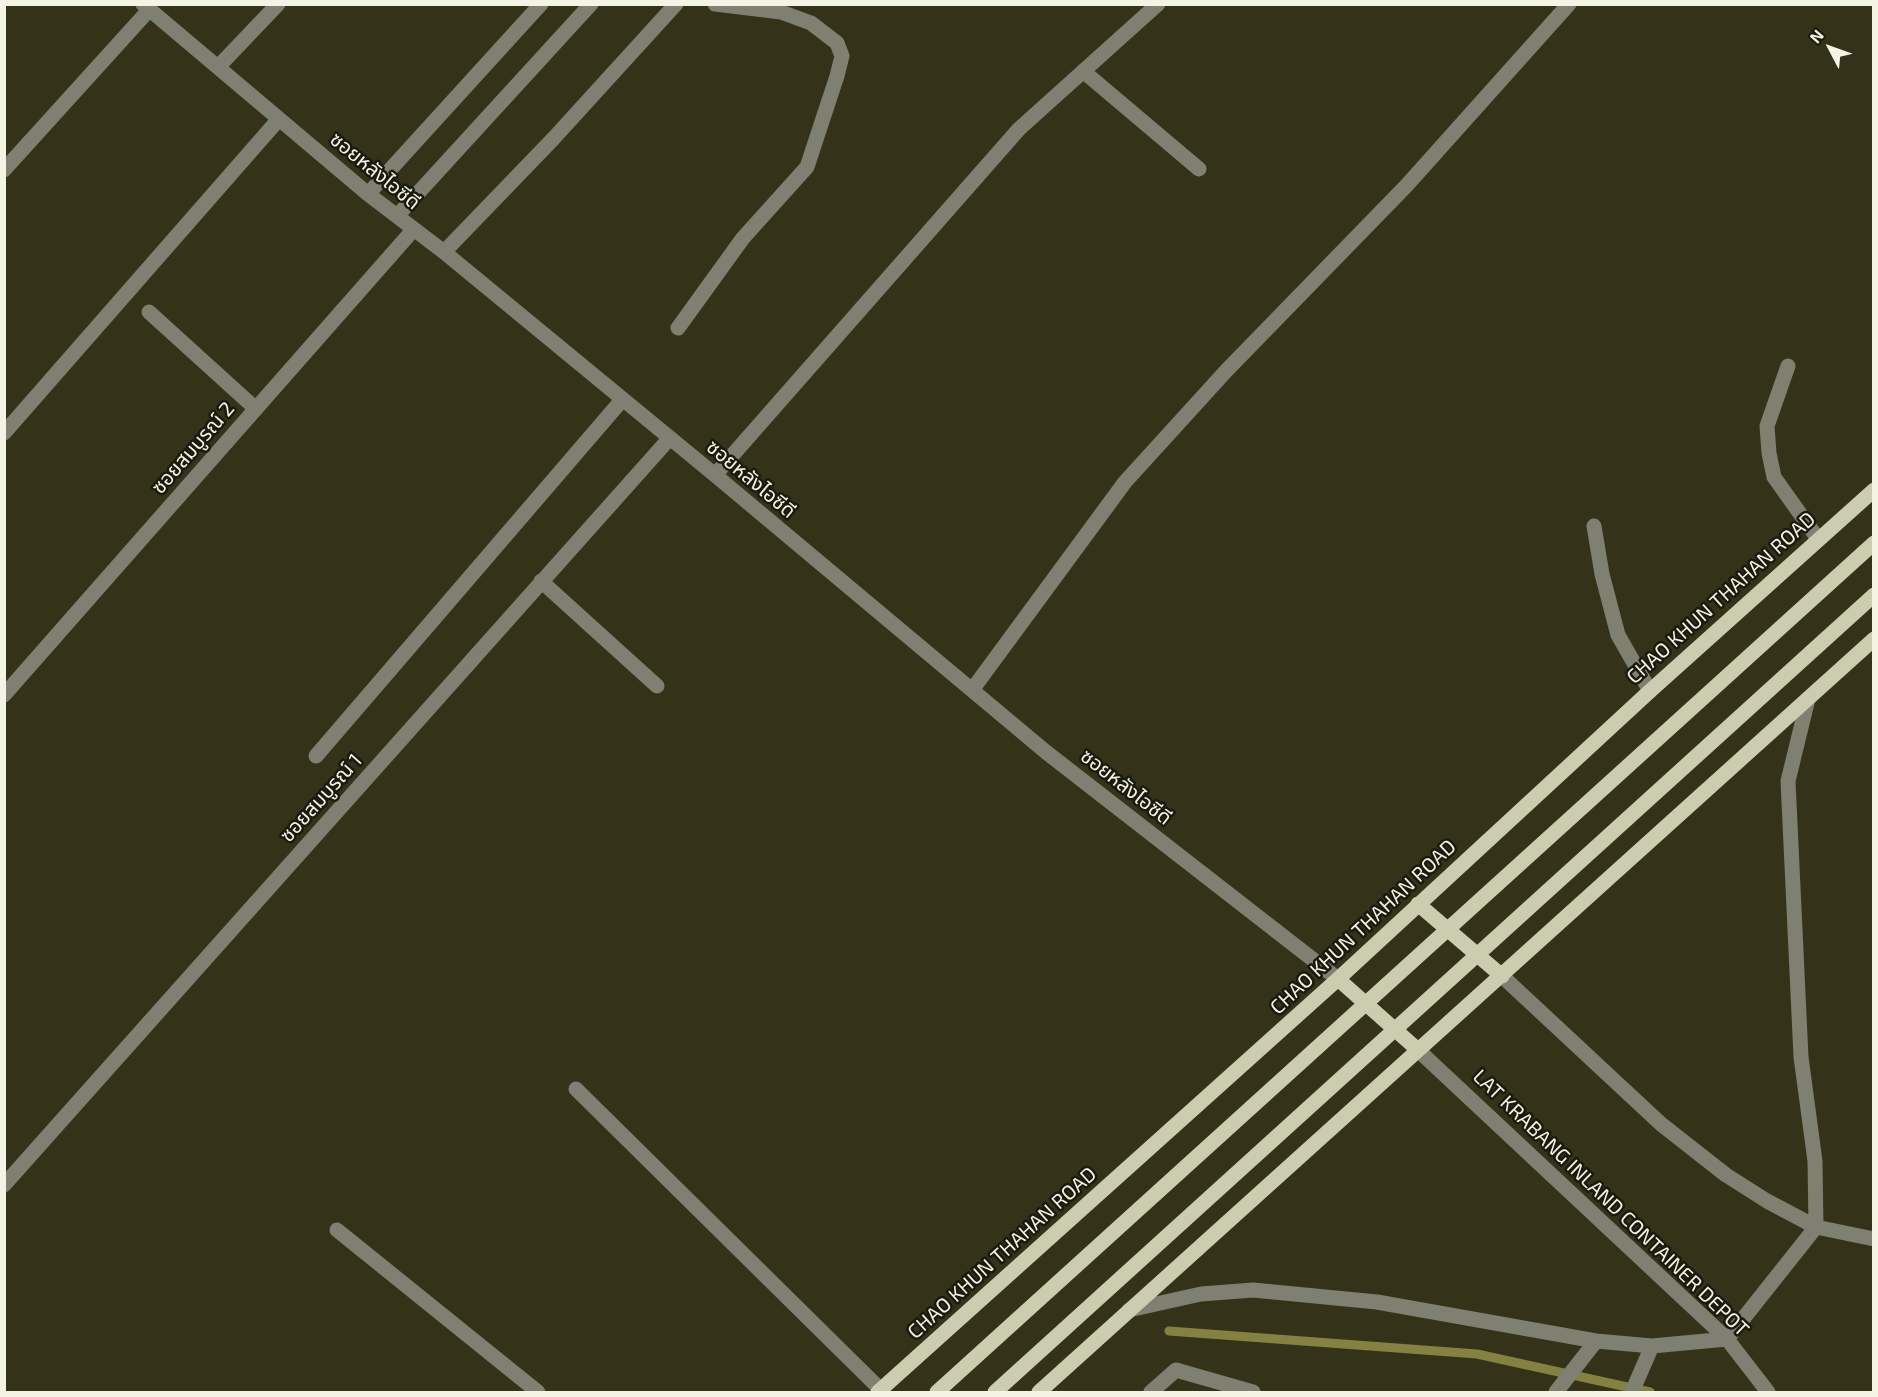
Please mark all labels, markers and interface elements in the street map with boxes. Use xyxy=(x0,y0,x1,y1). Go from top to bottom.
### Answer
north arrow xyxy=(1800,18,1860,78)
text: N xyxy=(1805,25,1827,46)
street label: ซอยหลังไอซีดี xyxy=(325,127,425,215)
street label: ซอยสมบูรณ์ 2 xyxy=(147,397,239,499)
street label: ซอยหลังไอซีดี xyxy=(701,435,801,523)
street label: CHAO KHUN THAHAN ROAD xyxy=(1622,507,1820,689)
street label: ซอยหลังไอซีดี xyxy=(1076,744,1176,830)
street label: ซอยสมบูรณ์ 1 xyxy=(275,749,367,847)
street label: CHAO KHUN THAHAN ROAD xyxy=(1265,835,1461,1019)
street label: LAT KRABANG INLAND CONTAINER DEPOT xyxy=(1468,1064,1754,1342)
street label: CHAO KHUN THAHAN ROAD xyxy=(903,1162,1101,1344)

